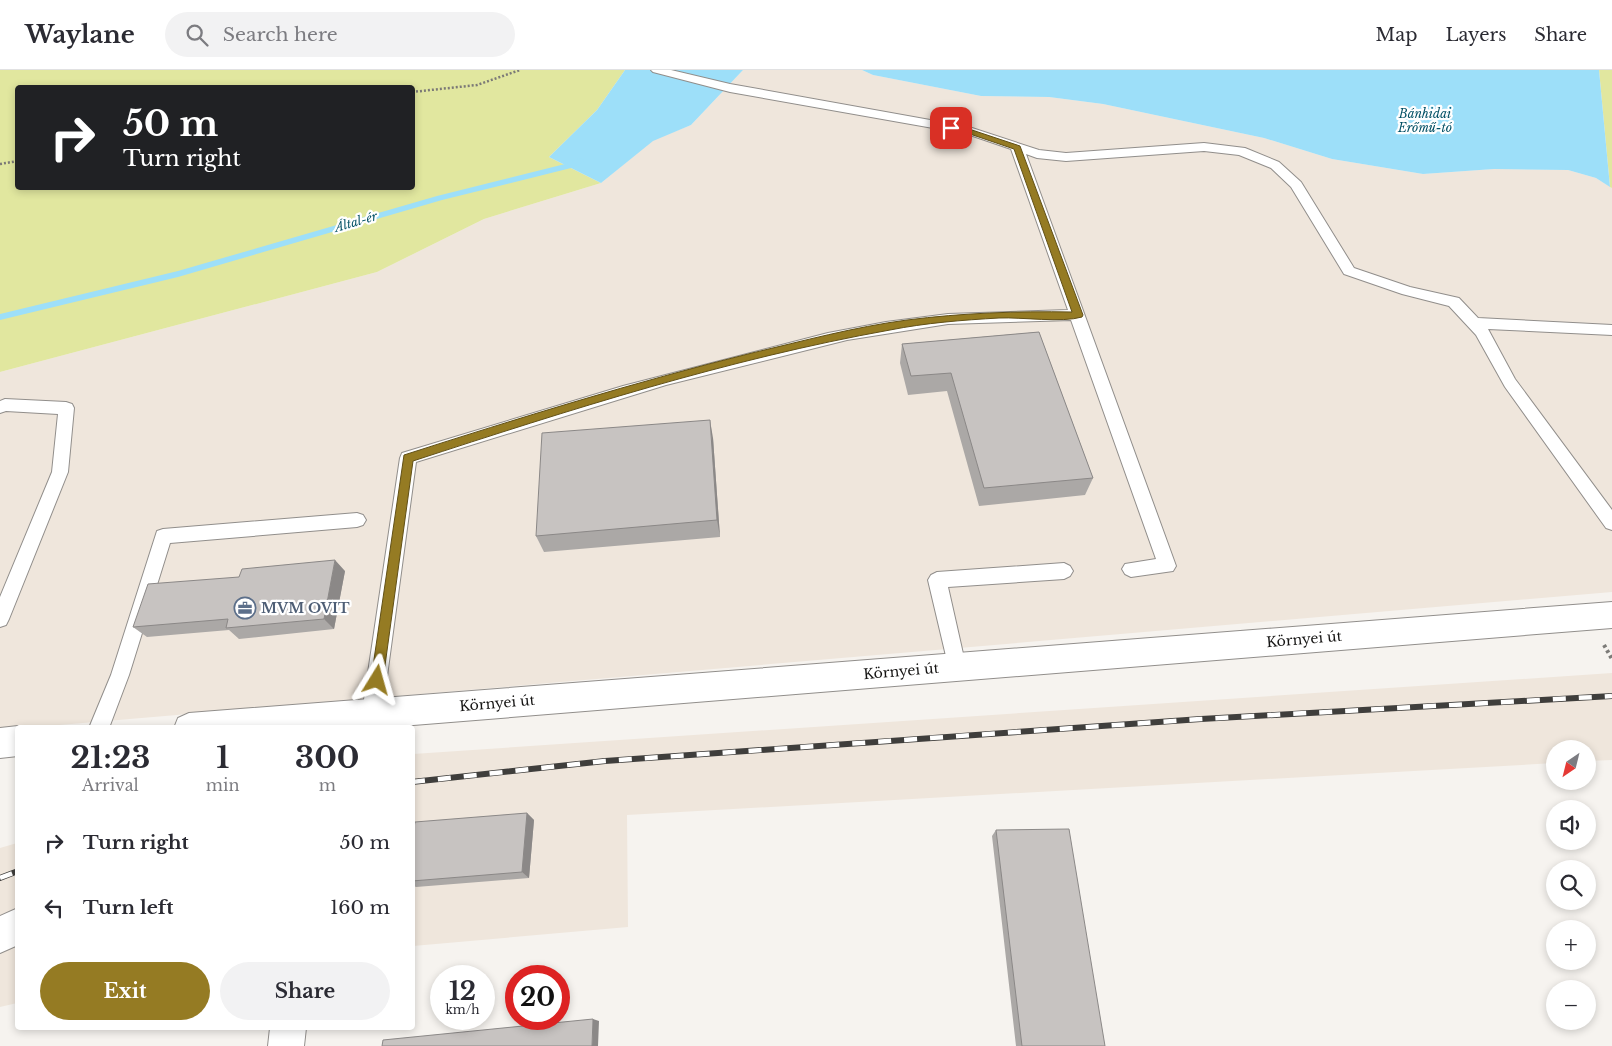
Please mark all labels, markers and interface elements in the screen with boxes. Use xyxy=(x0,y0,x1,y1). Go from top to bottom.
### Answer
search box xyxy=(165,12,515,57)
text: Waylane xyxy=(25,20,135,49)
icon: search xyxy=(183,21,211,49)
text: Search here xyxy=(223,23,338,46)
text: Map xyxy=(1376,24,1417,46)
text: Layers xyxy=(1445,24,1506,46)
text: Share xyxy=(1534,24,1587,46)
text: 50 m xyxy=(123,102,218,145)
icon: right xyxy=(40,105,105,170)
water label: Bánhidai Erőmű-tó xyxy=(1397,106,1453,135)
pin xyxy=(930,107,972,149)
icon: arrive xyxy=(937,114,965,142)
text: Turn right xyxy=(123,145,241,172)
water label: Által-ér xyxy=(331,207,379,235)
office icon: MVM OVIT xyxy=(233,596,257,620)
place label: MVM OVIT xyxy=(261,599,350,617)
street label: Környei út xyxy=(1265,627,1343,651)
position arrow xyxy=(350,653,402,705)
street label: Környei út xyxy=(862,659,940,683)
street label: Környei út xyxy=(458,691,536,715)
text: 21:23 xyxy=(71,739,150,776)
text: 1 xyxy=(216,739,229,776)
text: 300 xyxy=(295,739,359,776)
north arrow xyxy=(1546,740,1596,790)
map controls xyxy=(1546,740,1596,1030)
text: Arrival xyxy=(82,775,139,795)
text: min xyxy=(206,775,240,795)
text: m xyxy=(319,775,336,795)
button: sound xyxy=(1546,800,1596,850)
icon: right xyxy=(40,829,68,857)
text: Turn right xyxy=(83,831,189,854)
text: 50 m xyxy=(340,831,390,854)
button: search xyxy=(1546,860,1596,910)
icon: left xyxy=(40,894,68,922)
text: Turn left xyxy=(83,896,174,919)
text: 160 m xyxy=(330,896,390,919)
button: + xyxy=(1546,920,1596,970)
button: Exit xyxy=(40,962,210,1020)
button: Share xyxy=(220,962,390,1020)
speed limit sign: 20 xyxy=(505,965,570,1030)
text: 12 xyxy=(449,976,476,1007)
button: − xyxy=(1546,980,1596,1030)
text: km/h xyxy=(445,1002,480,1017)

